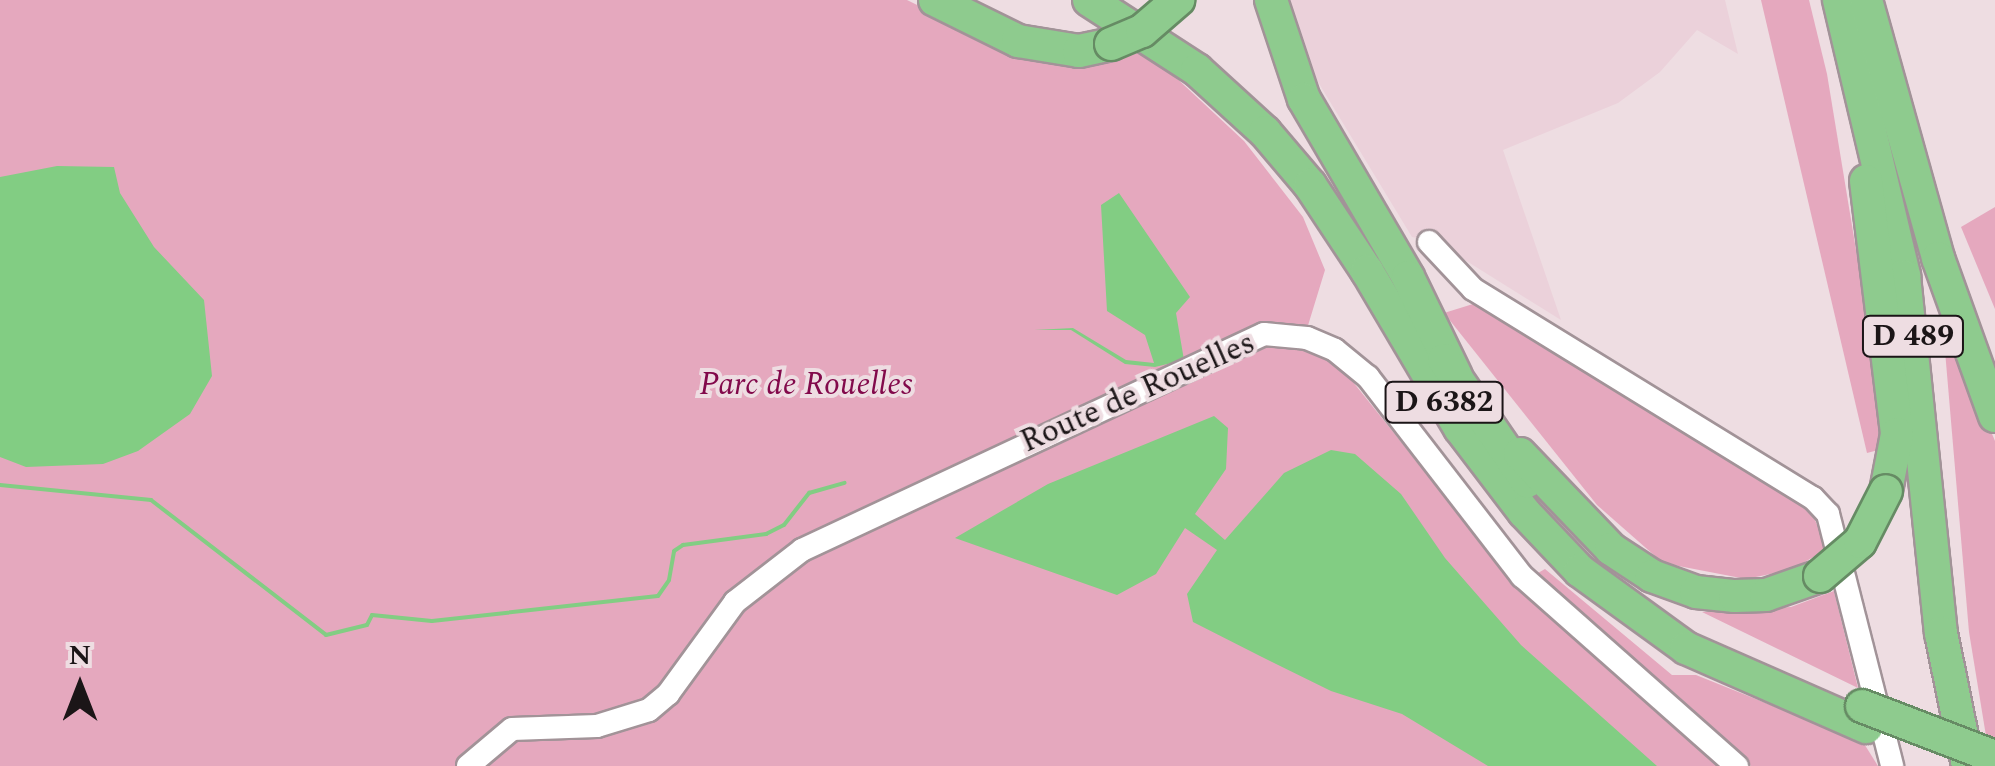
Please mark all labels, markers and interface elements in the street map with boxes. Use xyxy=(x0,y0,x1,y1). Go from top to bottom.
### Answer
road number: D 489 xyxy=(1860,311,1966,361)
street label: Route de Rouelles xyxy=(1015,324,1261,462)
park label: Parc de Rouelles xyxy=(700,366,912,404)
road number: D 6382 xyxy=(1384,377,1504,427)
text: N xyxy=(69,634,91,677)
north arrow xyxy=(30,636,130,736)

